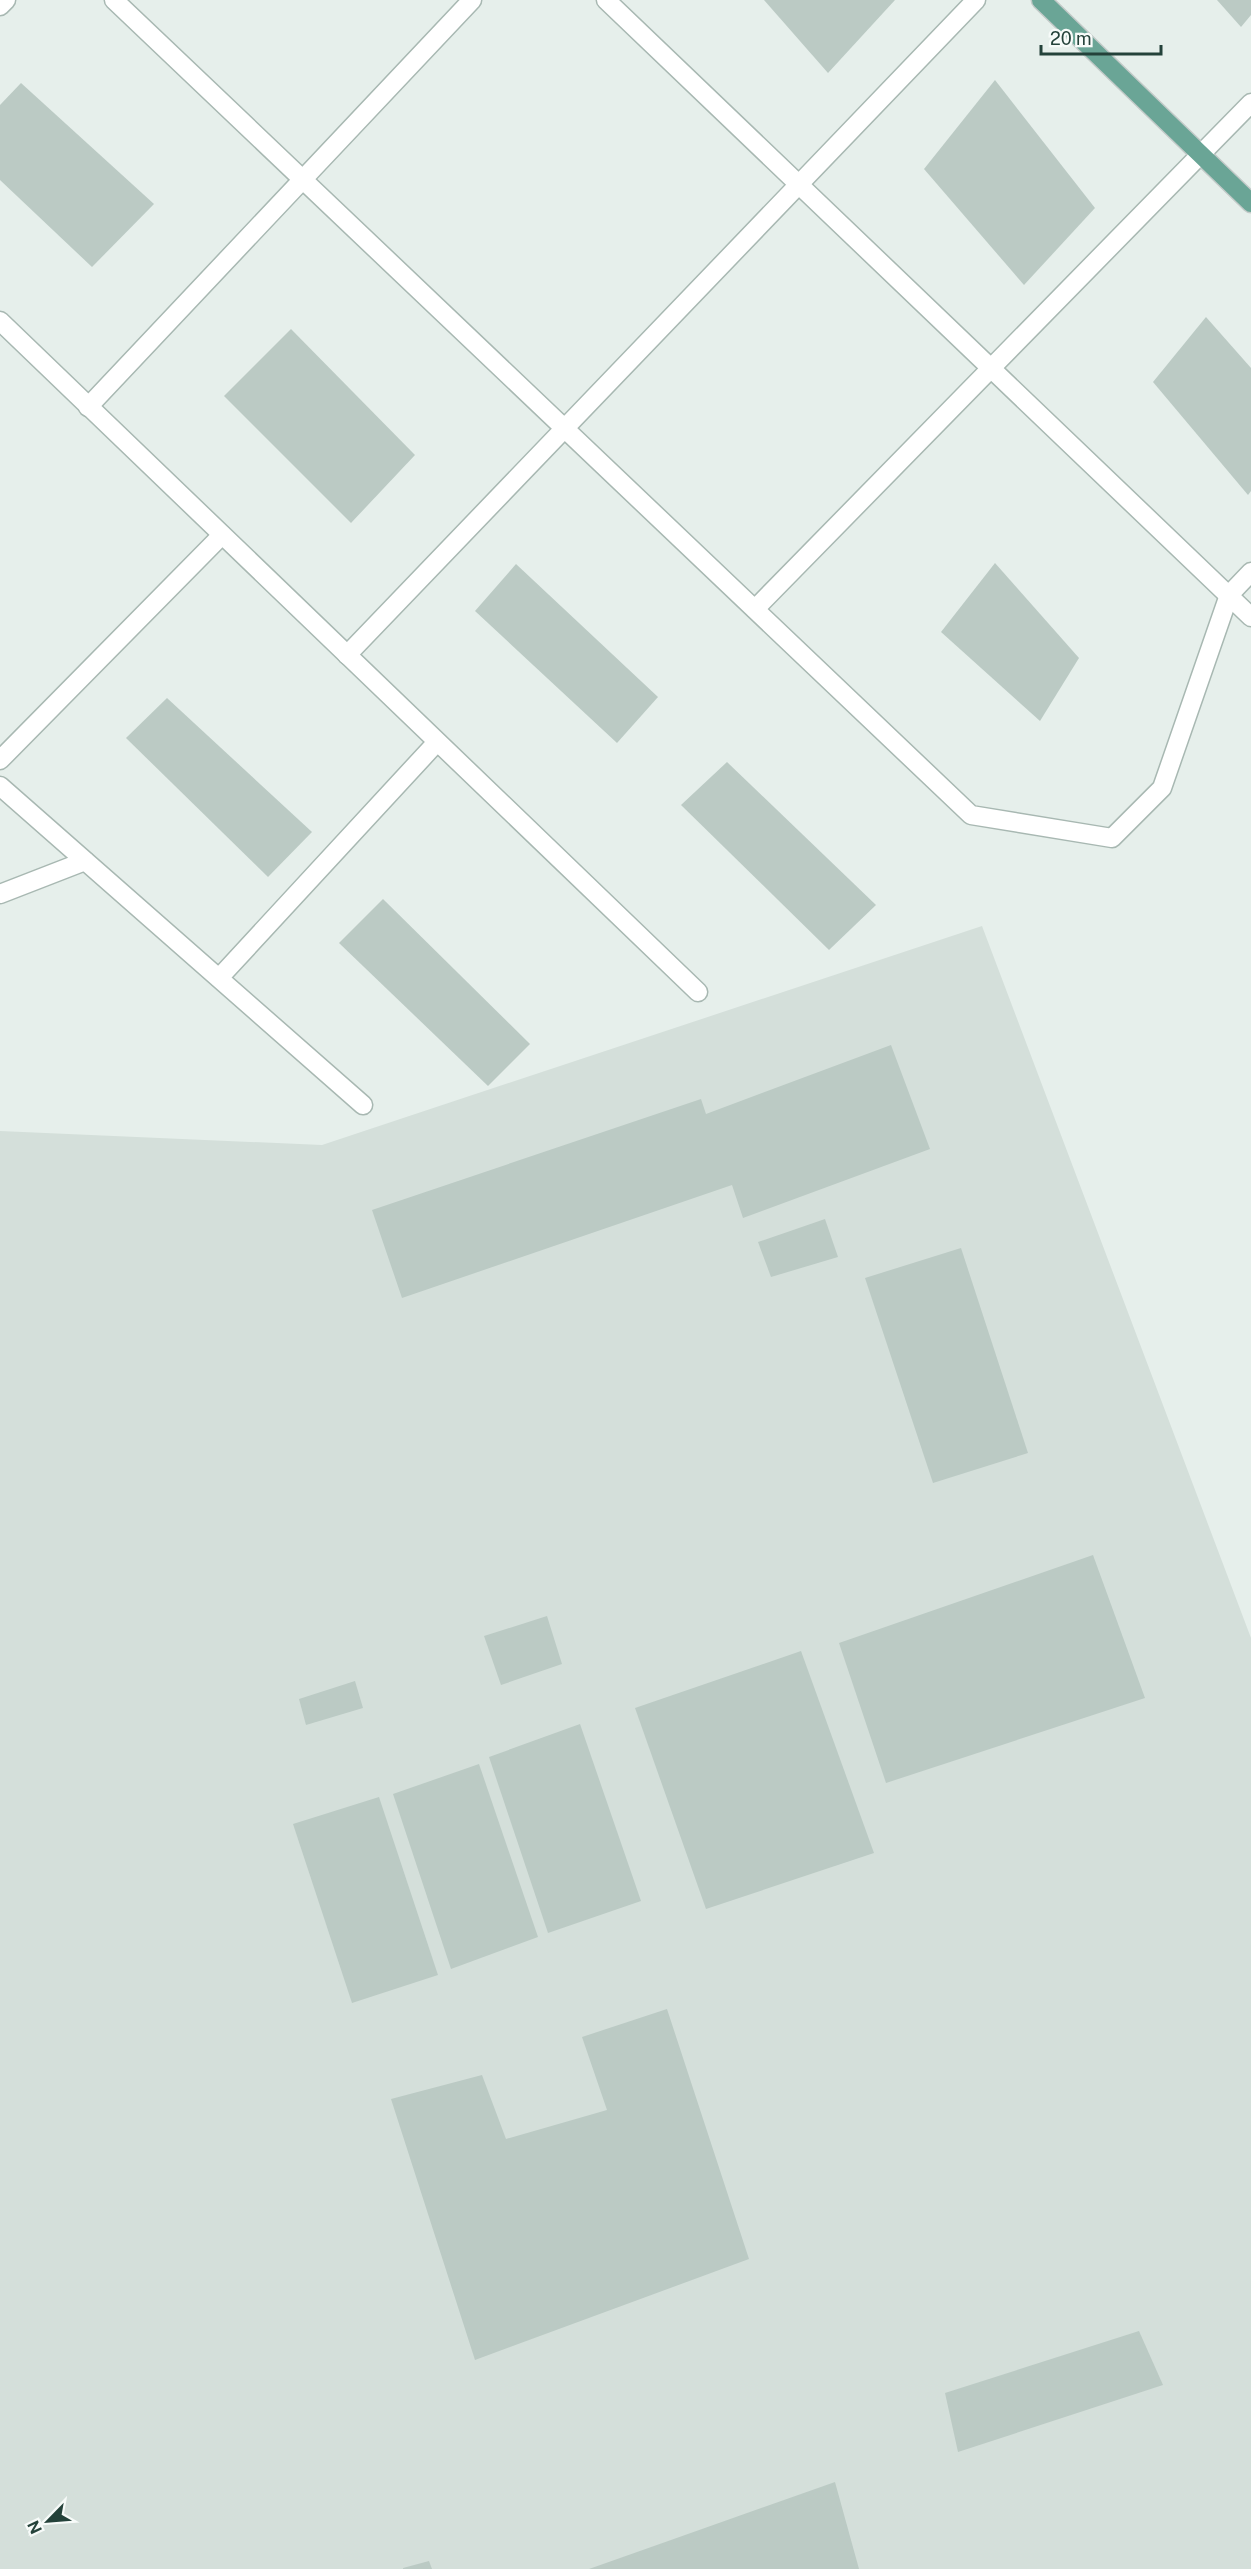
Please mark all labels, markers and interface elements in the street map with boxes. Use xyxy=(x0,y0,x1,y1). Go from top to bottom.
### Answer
scale bar xyxy=(1041,18,1161,56)
text: 20 m xyxy=(1050,28,1092,49)
north arrow xyxy=(18,2491,78,2551)
text: N xyxy=(24,2517,46,2537)

